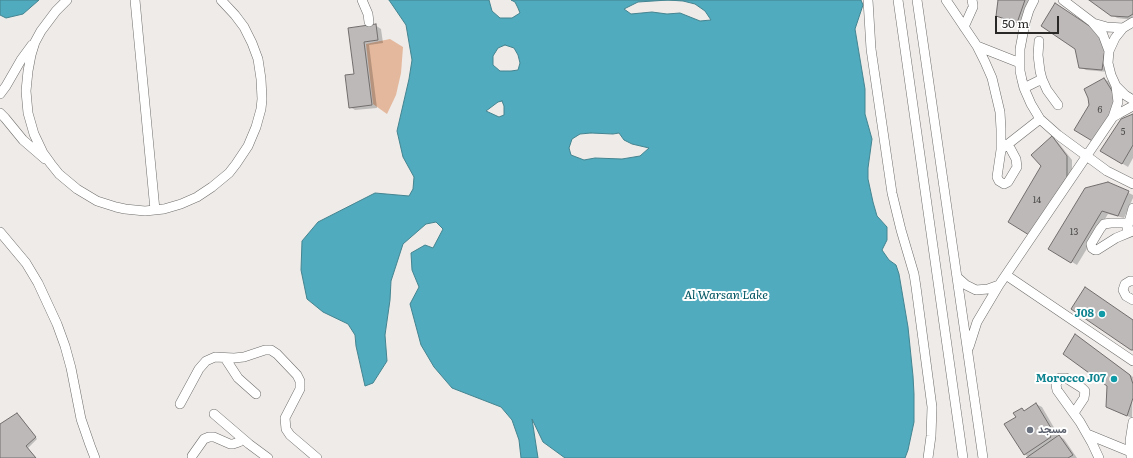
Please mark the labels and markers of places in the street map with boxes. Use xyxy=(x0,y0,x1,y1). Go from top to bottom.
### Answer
place label: J08 xyxy=(1074,307,1094,321)
marker: J08 xyxy=(1097,309,1107,319)
place label: Morocco J07 xyxy=(1036,372,1106,386)
marker: Morocco J07 xyxy=(1109,374,1119,384)
place label: مسجد xyxy=(1038,423,1067,437)
marker: مسجد xyxy=(1025,425,1035,435)

